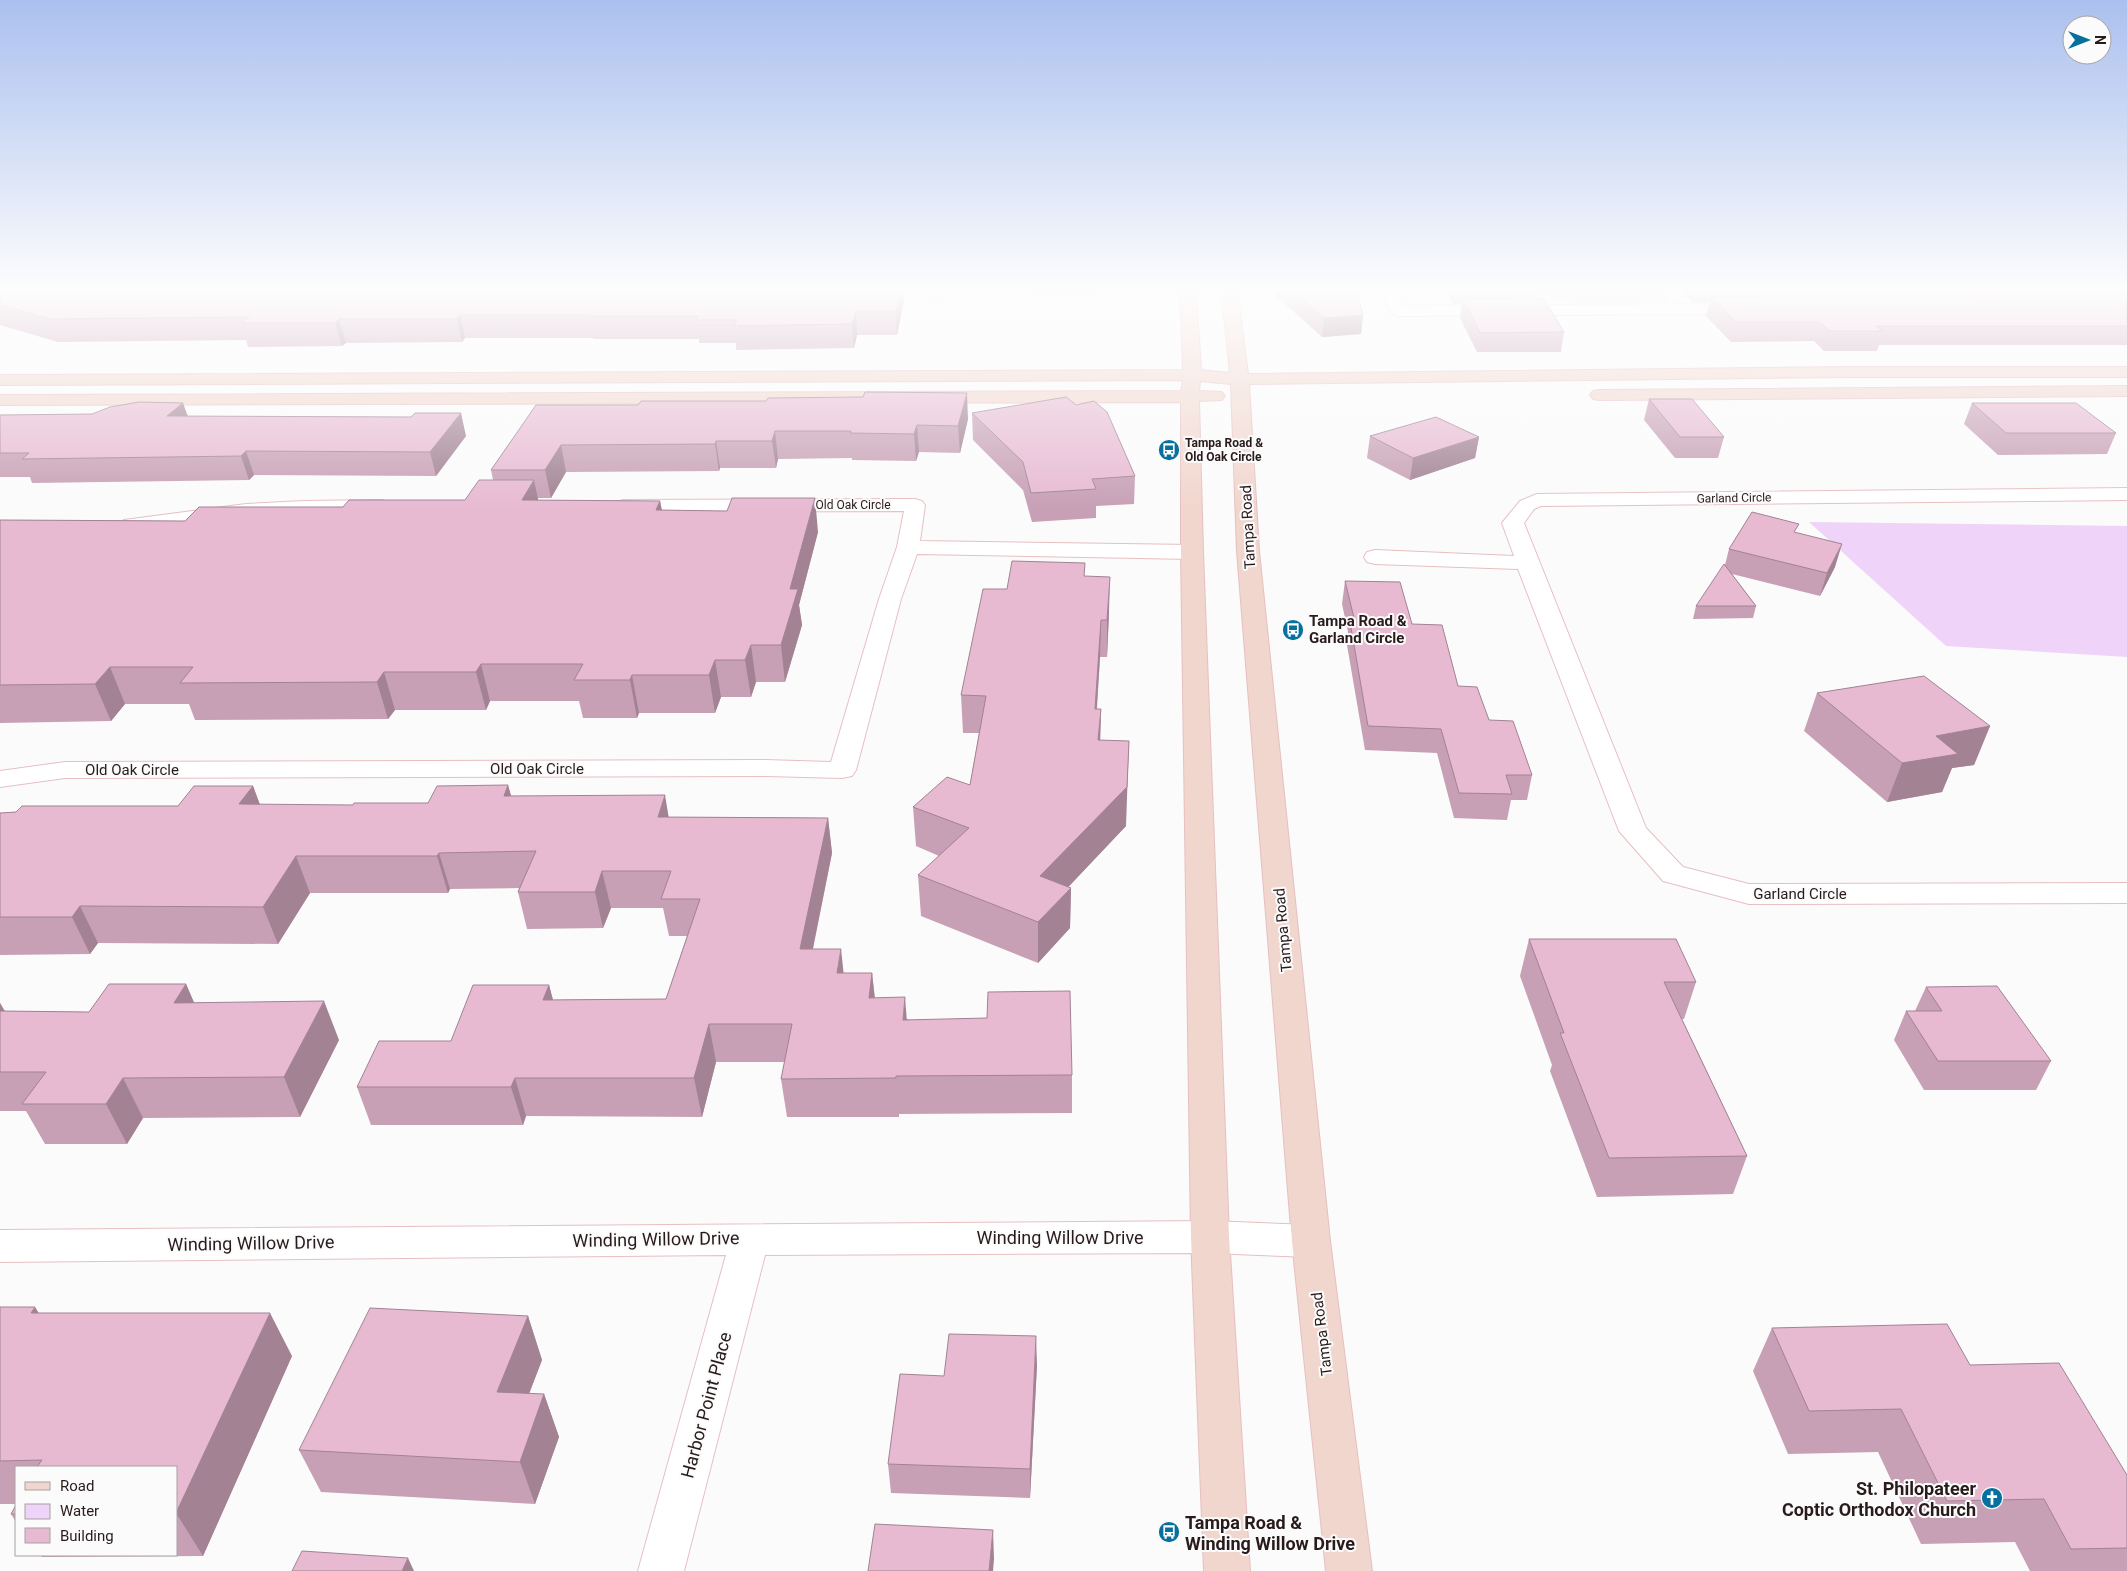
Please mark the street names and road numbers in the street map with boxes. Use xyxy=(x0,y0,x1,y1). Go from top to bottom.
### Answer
street label: Tampa Road xyxy=(1237,485,1259,569)
street label: Garland Circle xyxy=(1696,490,1772,506)
street label: Old Oak Circle xyxy=(815,498,891,512)
street label: Old Oak Circle xyxy=(490,760,584,778)
street label: Old Oak Circle xyxy=(85,761,179,779)
street label: Garland Circle xyxy=(1753,885,1847,903)
street label: Tampa Road xyxy=(1270,887,1296,973)
street label: Winding Willow Drive xyxy=(572,1227,740,1251)
street label: Winding Willow Drive xyxy=(976,1227,1144,1248)
street label: Winding Willow Drive xyxy=(167,1231,335,1255)
street label: Tampa Road xyxy=(1308,1291,1336,1377)
street label: Harbor Point Place xyxy=(676,1330,736,1480)

